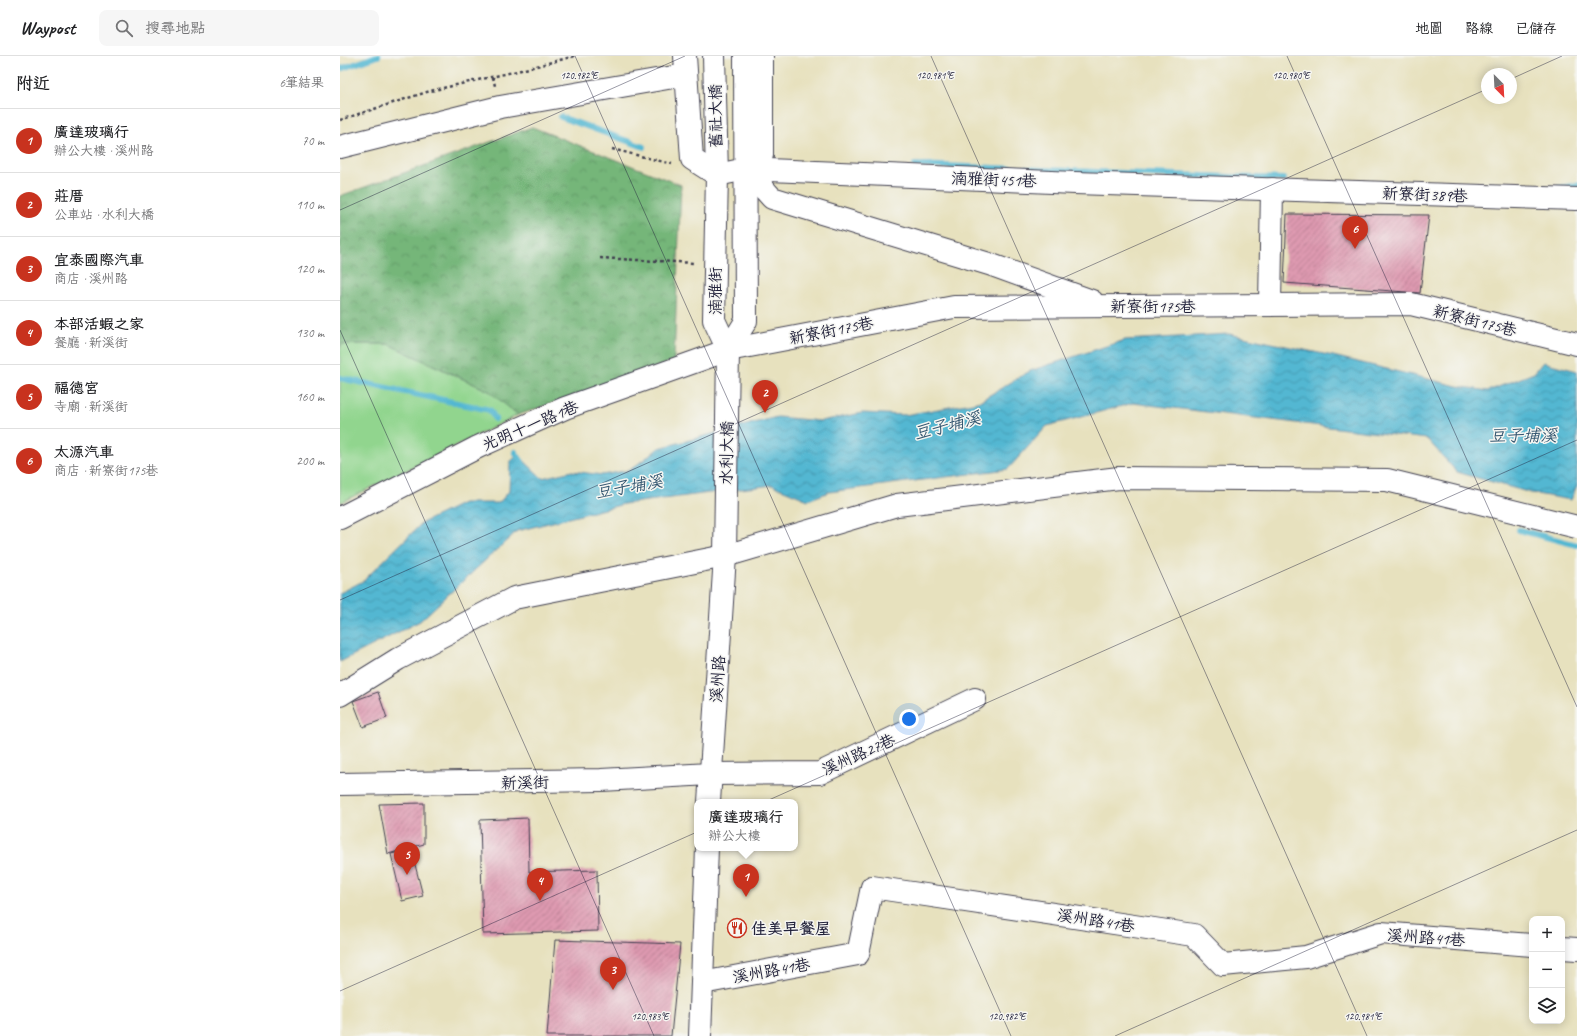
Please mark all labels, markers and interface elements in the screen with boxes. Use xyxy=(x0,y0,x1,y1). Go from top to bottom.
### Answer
search box xyxy=(99,10,379,46)
text: Waypost xyxy=(20,16,75,40)
icon: search xyxy=(113,17,135,39)
text: 搜尋地點 xyxy=(145,19,205,38)
text: 地圖 xyxy=(1415,20,1443,37)
text: 路線 xyxy=(1465,20,1493,37)
text: 已儲存 xyxy=(1515,20,1557,37)
north arrow xyxy=(1481,68,1517,104)
text: 120.982°E xyxy=(560,69,599,82)
text: 120.981°E xyxy=(916,69,955,82)
text: 120.980°E xyxy=(1272,69,1311,82)
text: 附近 xyxy=(16,73,50,94)
text: 6筆結果 xyxy=(279,75,324,91)
street label: 舊社大橋 xyxy=(705,84,727,148)
text: 廣達玻璃行 xyxy=(54,123,129,142)
text: 1 xyxy=(26,133,32,149)
text: 70 m xyxy=(302,133,324,149)
text: 辦公大樓 · 溪州路 xyxy=(54,143,154,159)
street label: 湳雅街451巷 xyxy=(951,169,1037,191)
street label: 新寮街389巷 xyxy=(1382,184,1468,206)
text: 莊厝 xyxy=(54,187,84,206)
text: 2 xyxy=(26,197,32,213)
text: 110 m xyxy=(296,197,324,213)
text: 公車站 · 水利大橋 xyxy=(54,207,154,223)
pin: 6 xyxy=(1342,216,1368,249)
text: 宜泰國際汽車 xyxy=(54,251,144,270)
text: 3 xyxy=(26,261,32,277)
text: 120 m xyxy=(296,261,324,277)
street label: 湳雅街 xyxy=(706,267,726,315)
text: 商店 · 溪州路 xyxy=(54,271,128,287)
street label: 新寮街175巷 xyxy=(1110,297,1196,317)
street label: 新寮街175巷 xyxy=(1431,301,1519,341)
street label: 新寮街175巷 xyxy=(787,313,875,349)
text: 本部活蝦之家 xyxy=(54,315,144,334)
text: 4 xyxy=(26,325,32,341)
text: 130 m xyxy=(296,325,324,341)
text: 餐廳 · 新溪街 xyxy=(54,335,128,351)
text: 福德宮 xyxy=(54,379,99,398)
pin: 2 xyxy=(752,380,778,413)
text: 5 xyxy=(26,389,32,405)
text: 160 m xyxy=(296,389,324,405)
street label: 光明十一路1巷 xyxy=(479,397,582,455)
text: 寺廟 · 新溪街 xyxy=(54,399,128,415)
water label: 豆子埔溪 xyxy=(912,407,984,444)
street label: 水利大橋 xyxy=(716,421,738,485)
water label: 豆子埔溪 xyxy=(1489,425,1558,446)
text: 太源汽車 xyxy=(54,443,114,462)
text: 6 xyxy=(26,453,32,469)
text: 200 m xyxy=(296,453,324,469)
text: 商店 · 新寮街175巷 xyxy=(54,463,158,479)
water label: 豆子埔溪 xyxy=(594,470,665,503)
street label: 溪州路 xyxy=(706,654,730,704)
your location xyxy=(899,709,919,729)
street label: 溪州路27巷 xyxy=(819,730,898,780)
street label: 新溪街 xyxy=(501,773,549,793)
popup xyxy=(694,799,798,851)
text: 廣達玻璃行 xyxy=(708,808,784,827)
text: 辦公大樓 xyxy=(708,828,761,844)
pin: 5 xyxy=(394,842,420,875)
pin: 1 xyxy=(733,864,759,897)
pin: 4 xyxy=(527,868,553,901)
street label: 溪州路41巷 xyxy=(1056,905,1136,937)
map controls xyxy=(1529,916,1565,1024)
button: + xyxy=(1529,916,1565,952)
restaurant icon: 佳美早餐屋 xyxy=(726,917,748,939)
place label: 佳美早餐屋 xyxy=(751,919,831,939)
street label: 溪州路41巷 xyxy=(1386,925,1466,951)
button: − xyxy=(1529,952,1565,988)
street label: 溪州路41巷 xyxy=(731,954,812,988)
pin: 3 xyxy=(600,957,626,990)
button: layers xyxy=(1529,988,1565,1024)
text: 120.983°E xyxy=(631,1010,670,1023)
text: 120.982°E xyxy=(988,1010,1027,1023)
text: 120.981°E xyxy=(1344,1010,1383,1023)

